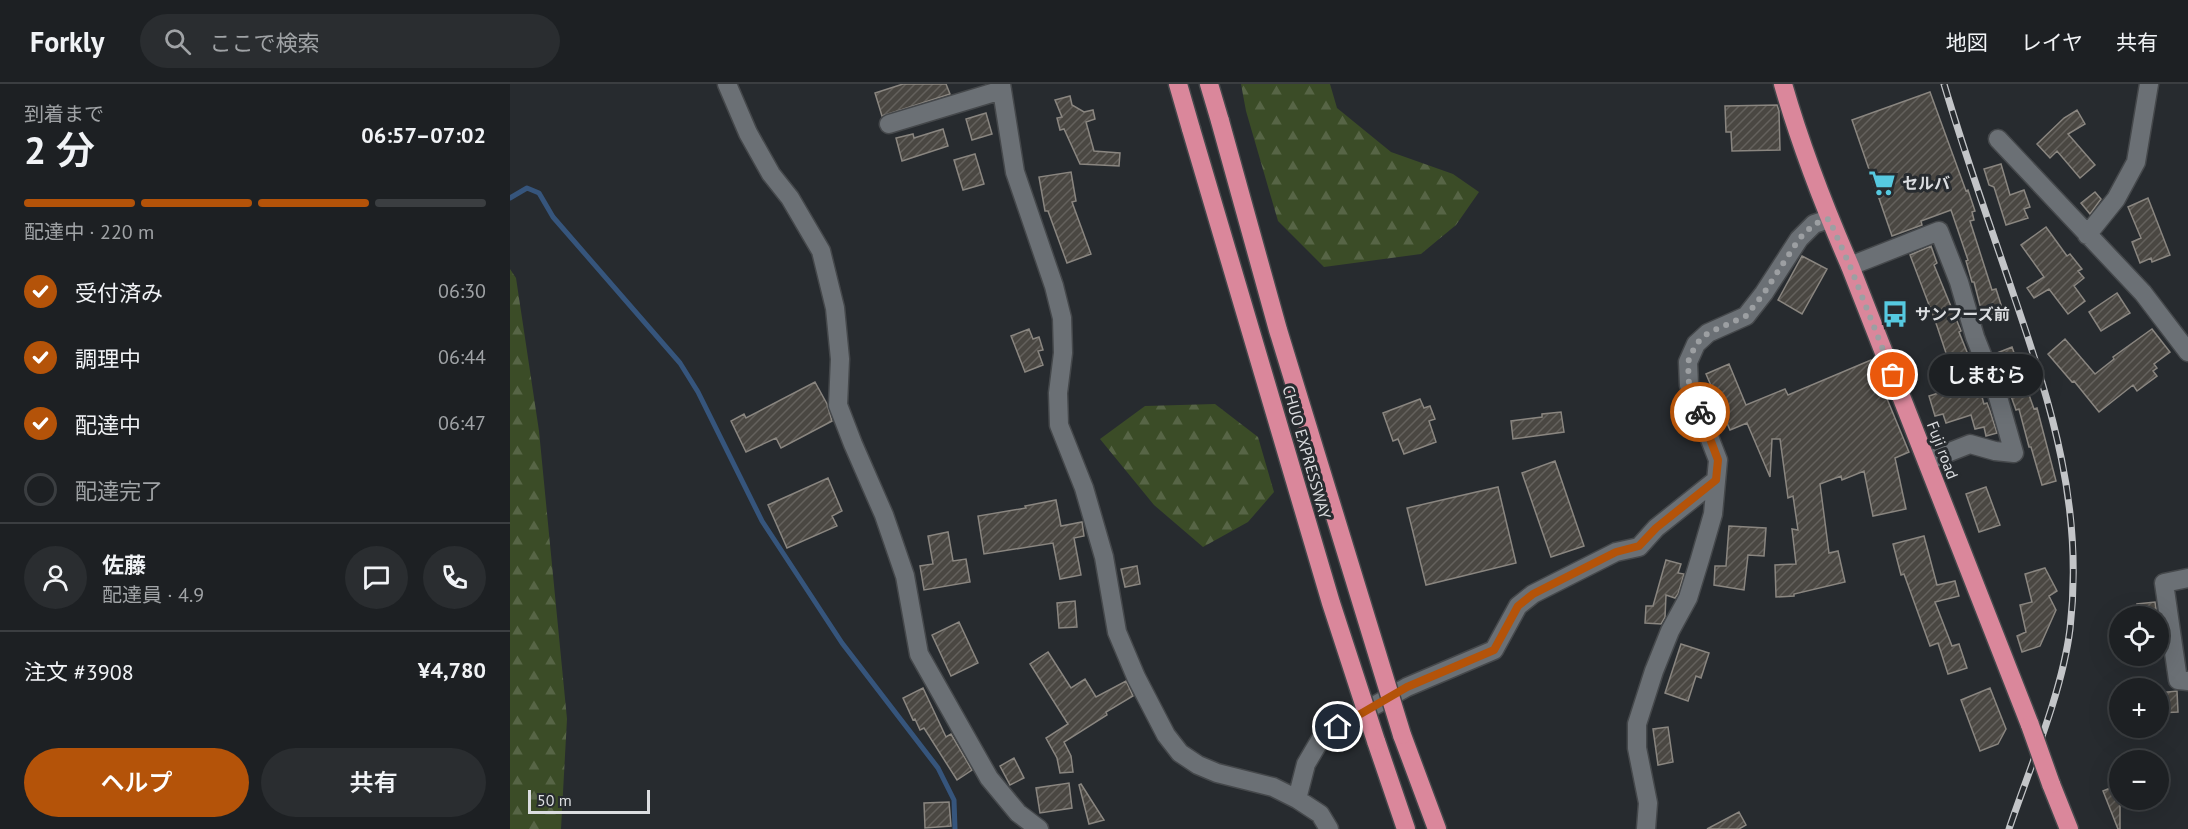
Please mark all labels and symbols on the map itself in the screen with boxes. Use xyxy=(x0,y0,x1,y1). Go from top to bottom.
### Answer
supermarket icon: セルバ xyxy=(1867,168,1897,198)
place label: セルバ xyxy=(1902,173,1950,193)
bus stop icon: サンフーズ前 xyxy=(1880,299,1910,329)
place label: サンフーズ前 xyxy=(1915,304,2010,324)
pin xyxy=(1867,349,1918,400)
callout: しまむら xyxy=(1929,354,2043,396)
courier xyxy=(1670,382,1730,442)
street label: CHUO EXPRESSWAY xyxy=(1278,383,1336,521)
street label: Fuji road xyxy=(1923,418,1963,482)
pin xyxy=(1312,701,1363,752)
scale bar xyxy=(528,787,650,814)

